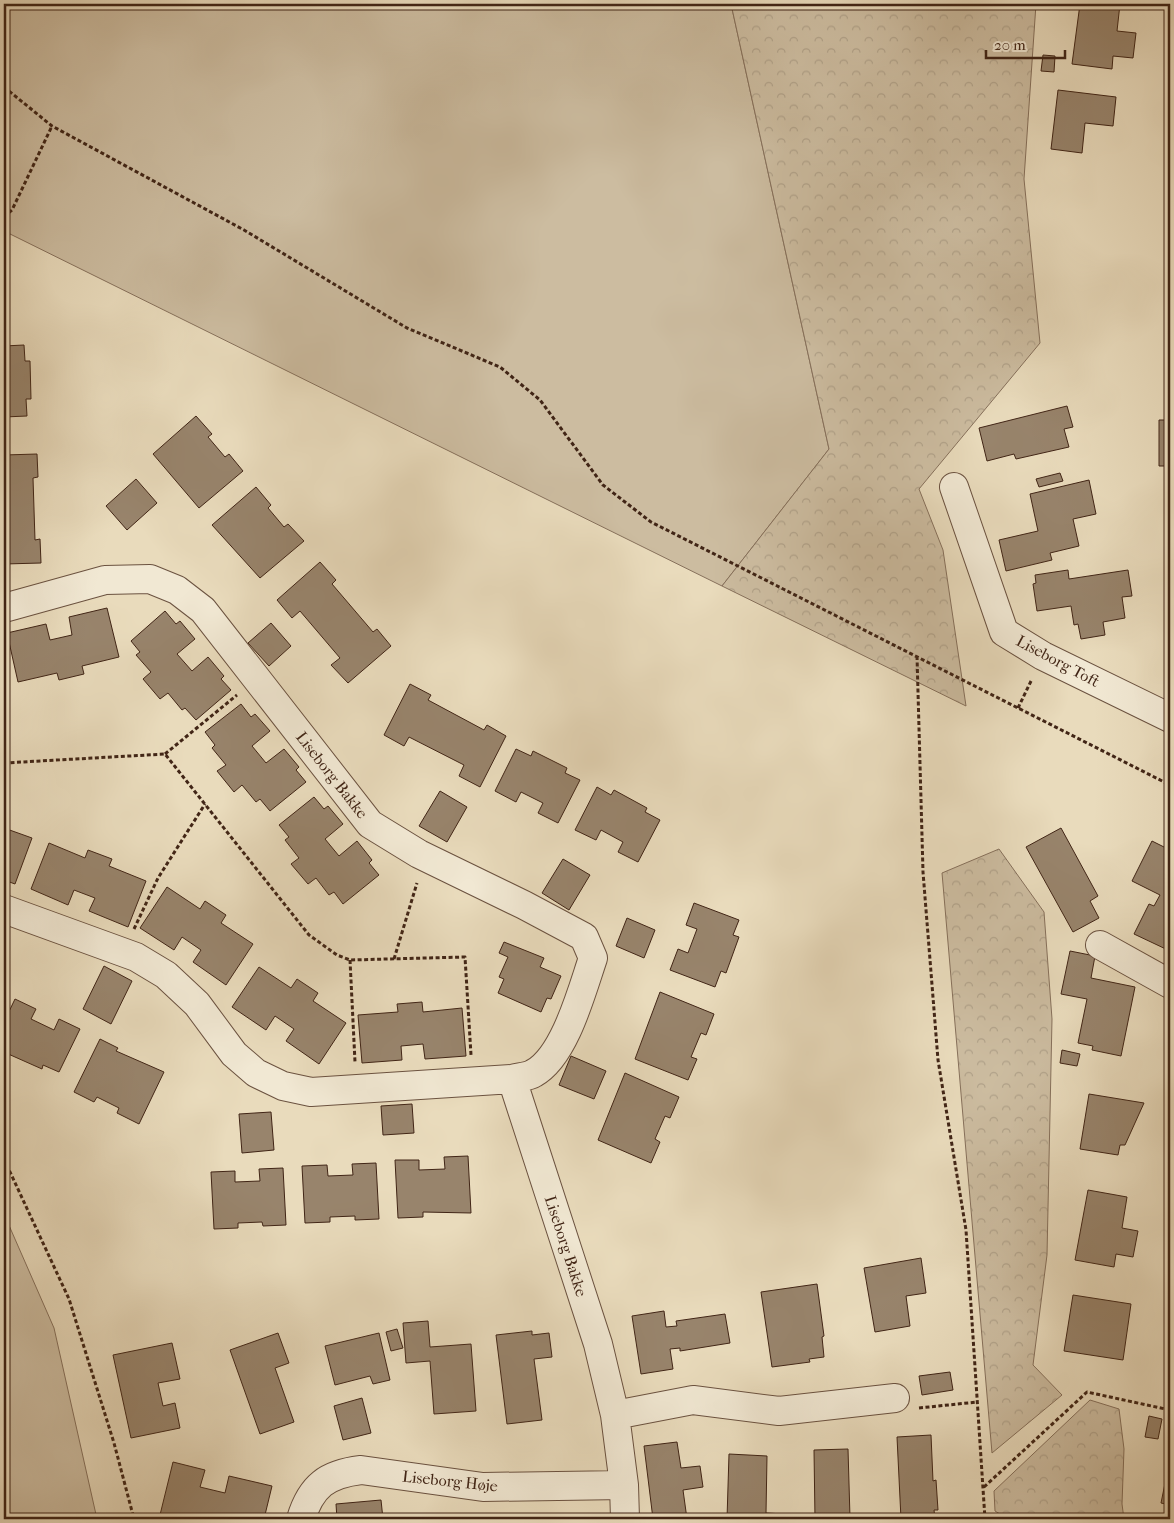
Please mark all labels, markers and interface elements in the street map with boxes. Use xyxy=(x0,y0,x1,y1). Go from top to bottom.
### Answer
scale bar xyxy=(986,28,1065,60)
text: 20 m xyxy=(994,36,1026,54)
street label: Liseborg Toft xyxy=(1013,631,1103,691)
street label: Liseborg Bakke xyxy=(292,728,372,822)
street label: Liseborg Bakke xyxy=(541,1193,591,1299)
street label: Liseborg Høje xyxy=(401,1467,499,1495)

